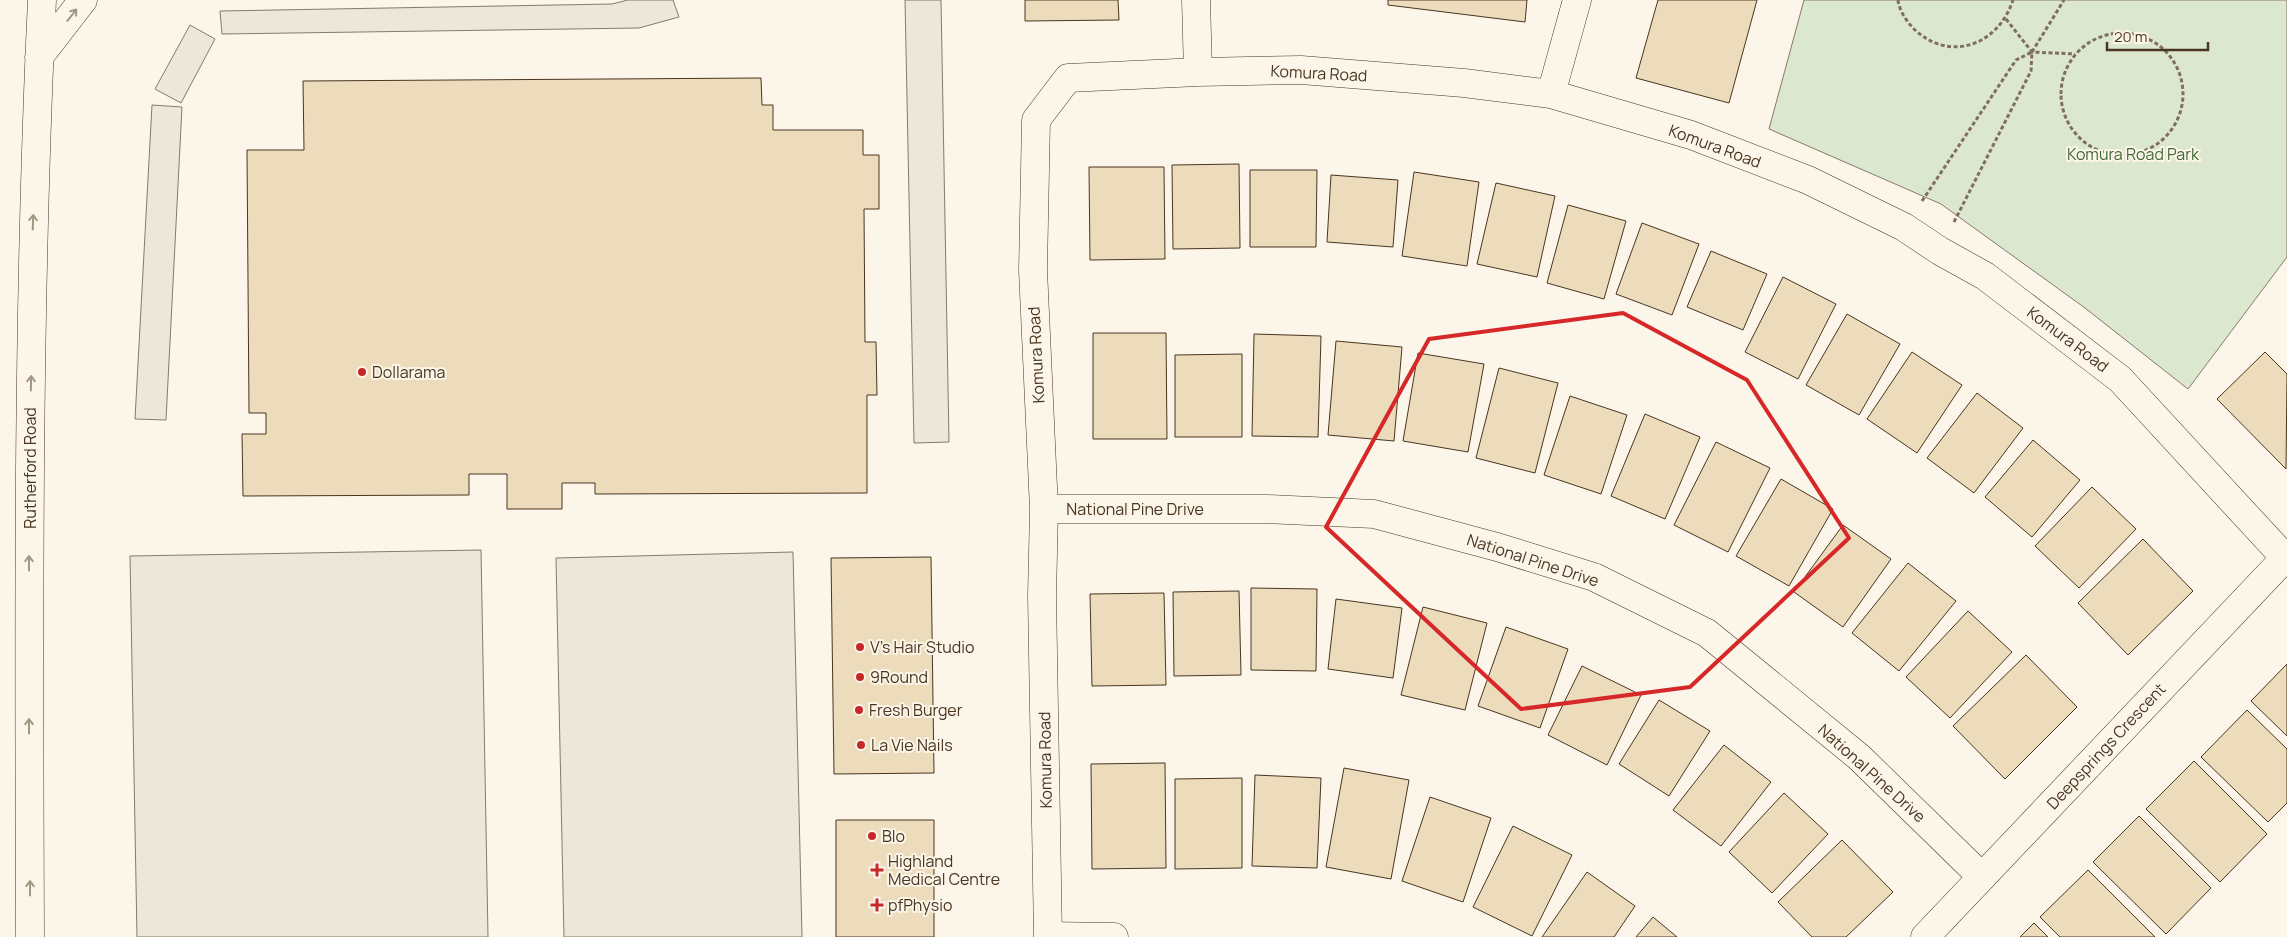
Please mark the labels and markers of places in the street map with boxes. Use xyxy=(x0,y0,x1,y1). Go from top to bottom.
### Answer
place label: Dollarama xyxy=(372,361,445,383)
marker: Dollarama xyxy=(356,366,368,378)
place label: V's Hair Studio xyxy=(870,636,975,658)
marker: V's Hair Studio xyxy=(854,641,866,653)
place label: 9Round xyxy=(870,666,928,688)
marker: 9Round xyxy=(854,671,866,683)
place label: Fresh Burger xyxy=(869,699,963,721)
marker: Fresh Burger xyxy=(853,704,865,716)
place label: La Vie Nails xyxy=(871,734,953,756)
marker: La Vie Nails xyxy=(855,739,867,751)
place label: Blo xyxy=(882,825,905,847)
marker: Blo xyxy=(866,830,878,842)
place label: Highland Medical Centre xyxy=(888,850,1000,890)
marker: Highland Medical Centre xyxy=(870,863,884,877)
place label: pfPhysio xyxy=(888,894,952,916)
marker: pfPhysio xyxy=(870,898,884,912)

